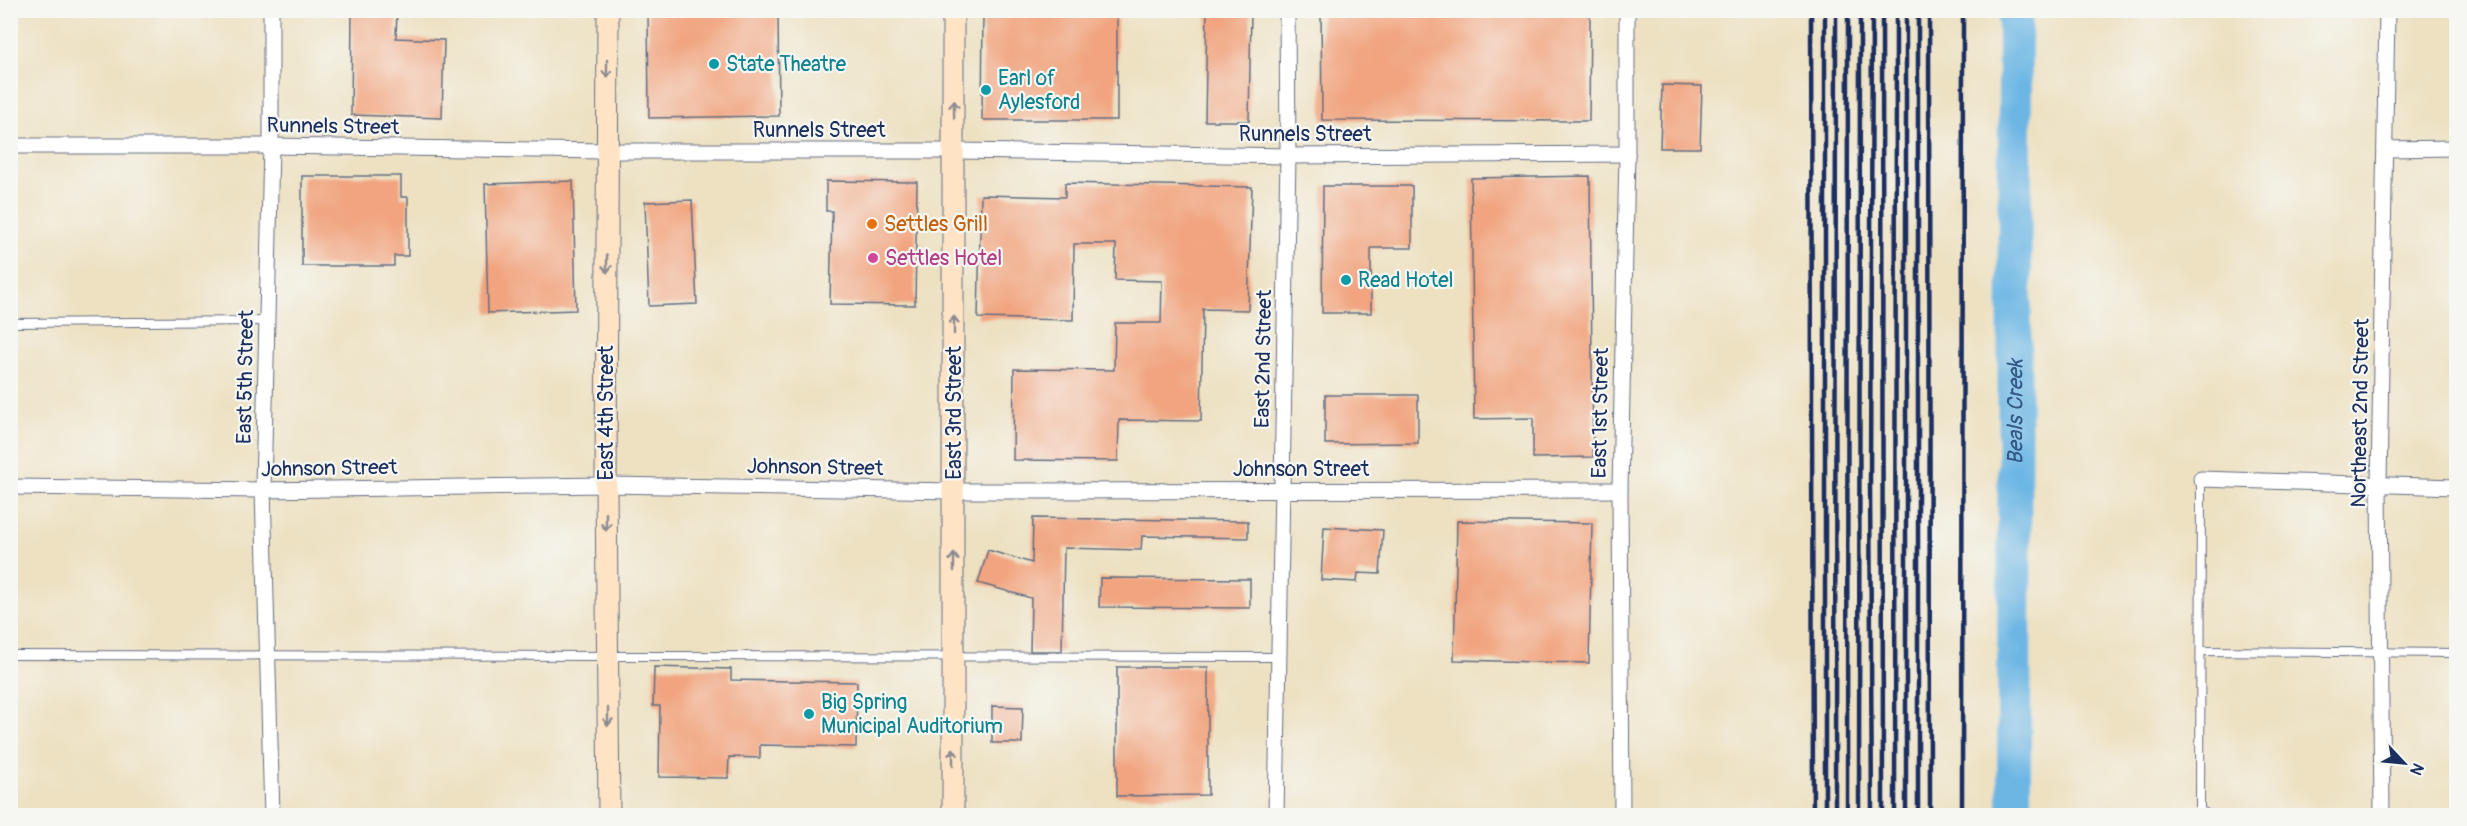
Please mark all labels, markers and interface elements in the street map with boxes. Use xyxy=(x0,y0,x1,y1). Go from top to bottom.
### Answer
place label: State Theatre xyxy=(726,51,847,78)
marker: State Theatre xyxy=(707,57,721,71)
one-way arrow xyxy=(601,58,613,78)
place label: Earl of Aylesford xyxy=(998,65,1080,116)
marker: Earl of Aylesford xyxy=(979,83,993,97)
one-way arrow xyxy=(948,100,960,120)
street label: Runnels Street xyxy=(266,112,400,141)
street label: Runnels Street xyxy=(753,117,886,144)
street label: Runnels Street xyxy=(1239,121,1372,148)
place label: Settles Grill xyxy=(884,211,988,238)
marker: Settles Grill xyxy=(865,217,879,231)
place label: Settles Hotel xyxy=(885,245,1002,272)
marker: Settles Hotel xyxy=(866,251,880,265)
one-way arrow xyxy=(601,253,613,273)
place label: Read Hotel xyxy=(1358,267,1454,294)
marker: Read Hotel xyxy=(1339,273,1353,287)
street label: East 2nd Street xyxy=(1249,289,1278,428)
street label: East 5th Street xyxy=(231,309,260,444)
one-way arrow xyxy=(948,316,960,336)
street label: Northeast 2nd Street xyxy=(2345,318,2376,508)
street label: East 4th Street xyxy=(593,345,620,481)
street label: East 3rd Street xyxy=(941,346,968,480)
street label: East 1st Street xyxy=(1586,347,1615,479)
water label: Beals Creek xyxy=(2001,358,2030,465)
street label: Johnson Street xyxy=(747,453,884,482)
street label: Johnson Street xyxy=(261,454,398,483)
street label: Johnson Street xyxy=(1233,456,1370,483)
one-way arrow xyxy=(600,511,612,531)
one-way arrow xyxy=(948,553,960,573)
place label: Big Spring Municipal Auditorium xyxy=(821,689,1003,740)
one-way arrow xyxy=(602,706,614,726)
marker: Big Spring Municipal Auditorium xyxy=(802,707,816,721)
north arrow xyxy=(2374,733,2434,793)
one-way arrow xyxy=(947,748,959,768)
text: N xyxy=(2405,760,2428,779)

